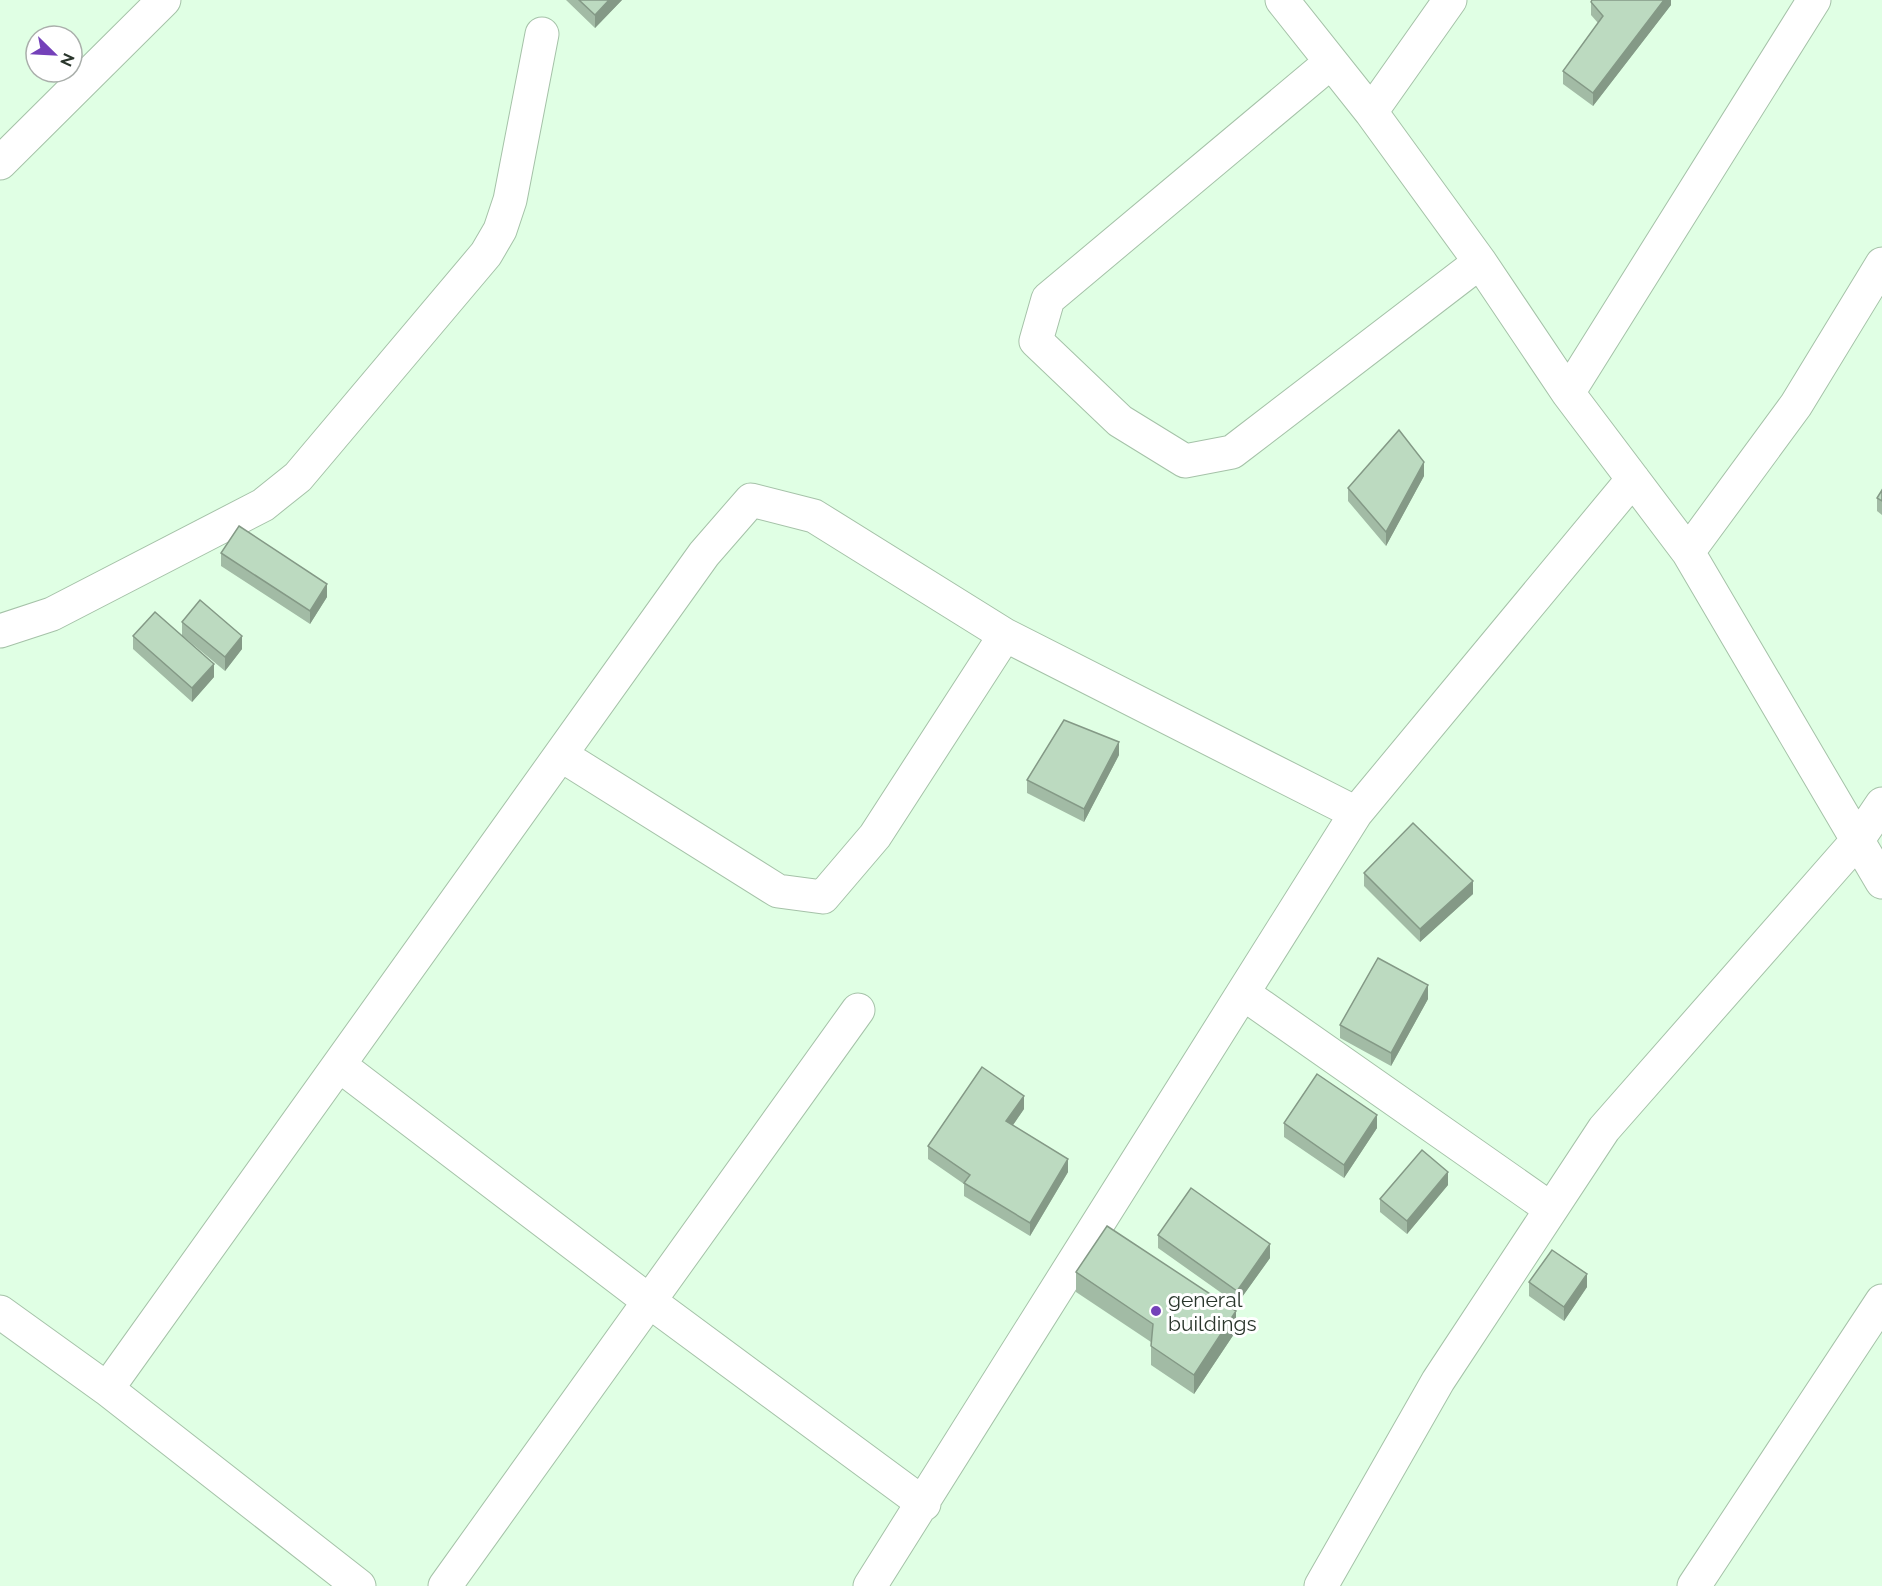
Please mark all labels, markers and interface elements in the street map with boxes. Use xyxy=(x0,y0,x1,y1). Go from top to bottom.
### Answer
north arrow xyxy=(24,24,84,84)
text: N xyxy=(56,50,78,69)
place label: general buildings xyxy=(1168,1287,1257,1336)
marker: general buildings xyxy=(1149,1304,1163,1318)

